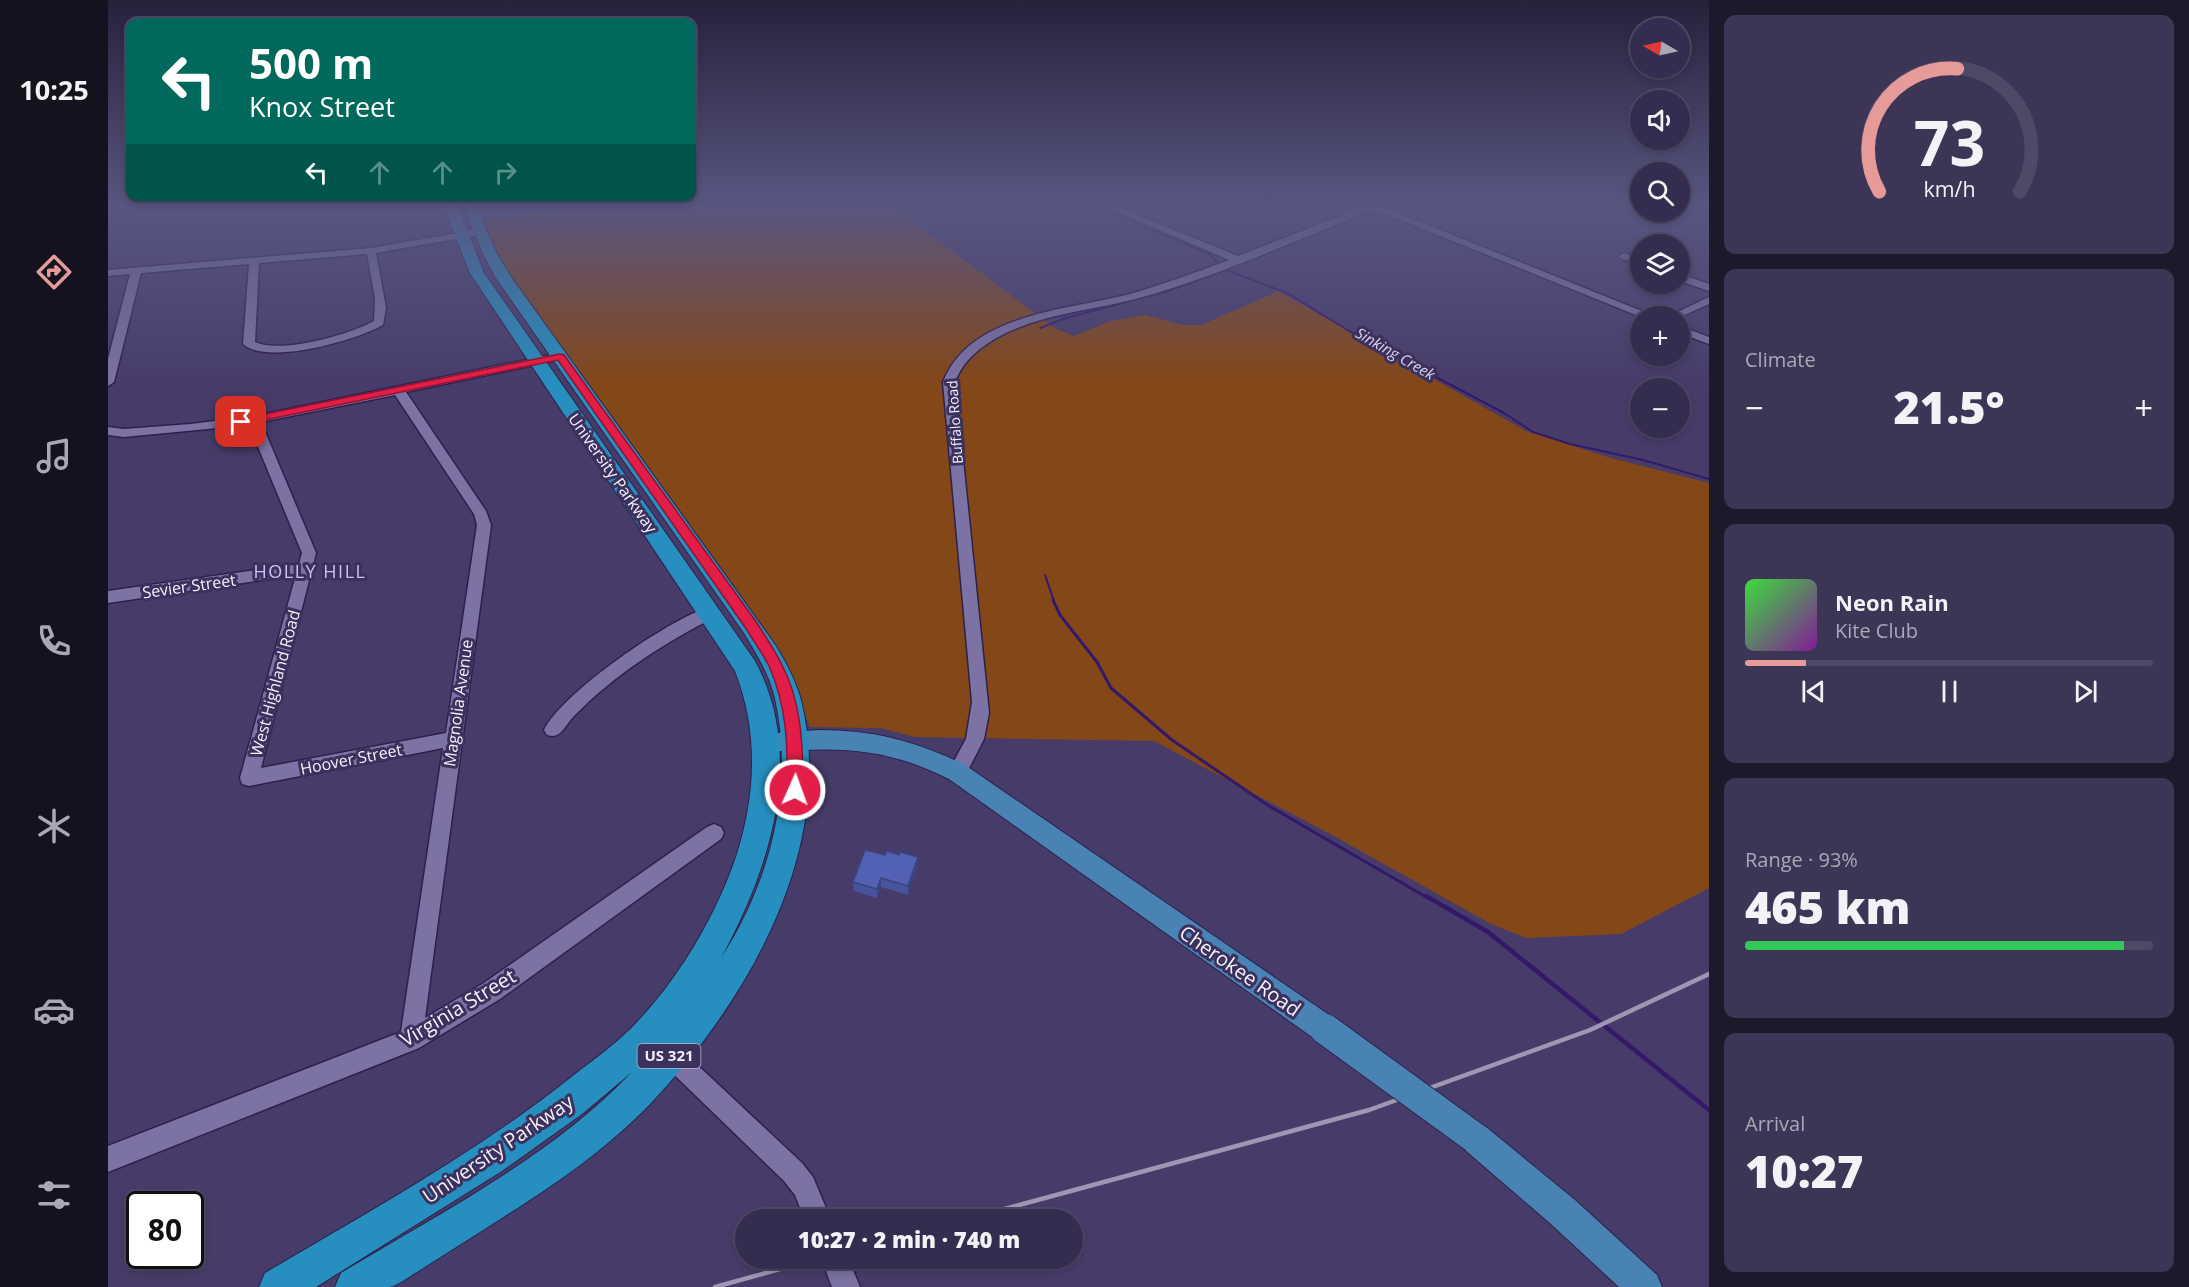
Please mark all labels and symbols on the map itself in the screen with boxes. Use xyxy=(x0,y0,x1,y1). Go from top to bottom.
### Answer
north arrow xyxy=(1630,18,1690,78)
water label: Sinking Creek xyxy=(1352,322,1439,384)
street label: Buffalo Road xyxy=(942,380,967,465)
pin xyxy=(215,396,266,447)
street label: University Parkway xyxy=(563,409,663,538)
district label: HOLLY HILL xyxy=(254,559,366,583)
street label: Sevier Street xyxy=(141,569,237,603)
street label: West Highland Road xyxy=(245,607,305,759)
street label: Magnolia Avenue xyxy=(438,638,478,768)
street label: Hoover Street xyxy=(298,738,404,780)
position arrow xyxy=(763,758,827,822)
street label: Cherokee Road xyxy=(1174,919,1306,1022)
street label: Virginia Street xyxy=(395,962,521,1053)
road number: US 321 xyxy=(638,1044,700,1068)
street label: University Parkway xyxy=(417,1087,579,1209)
speed limit sign: 80 xyxy=(126,1191,204,1269)

